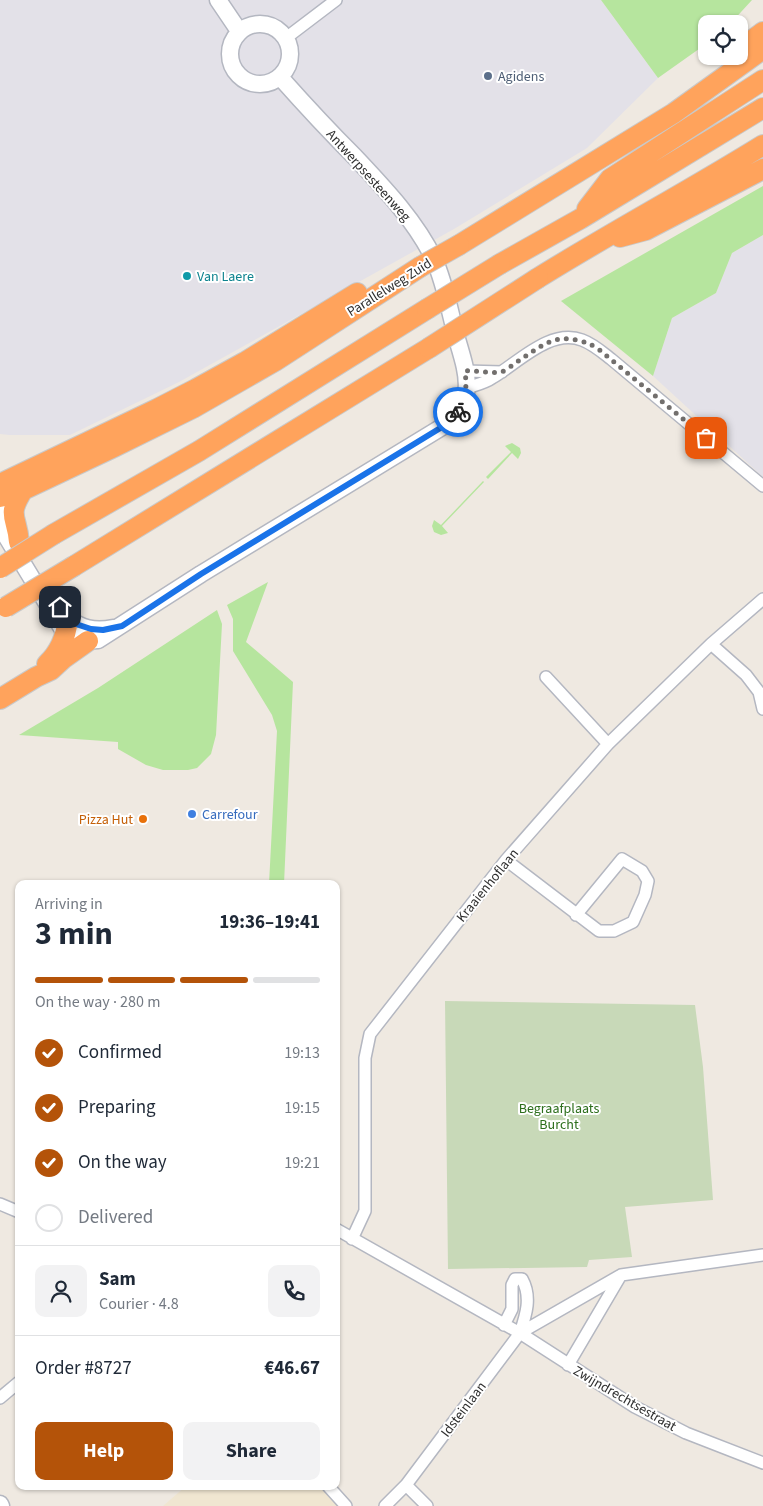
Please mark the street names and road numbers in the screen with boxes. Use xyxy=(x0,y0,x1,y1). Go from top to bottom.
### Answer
street label: Antwerpsesteenweg xyxy=(321,125,415,226)
street label: Parallelweg Zuid xyxy=(343,254,436,322)
street label: Kraaienhoflaan xyxy=(452,845,524,927)
street label: Zwijndrechtsestraat xyxy=(569,1361,680,1437)
street label: Idsteinlaan xyxy=(436,1378,491,1442)

